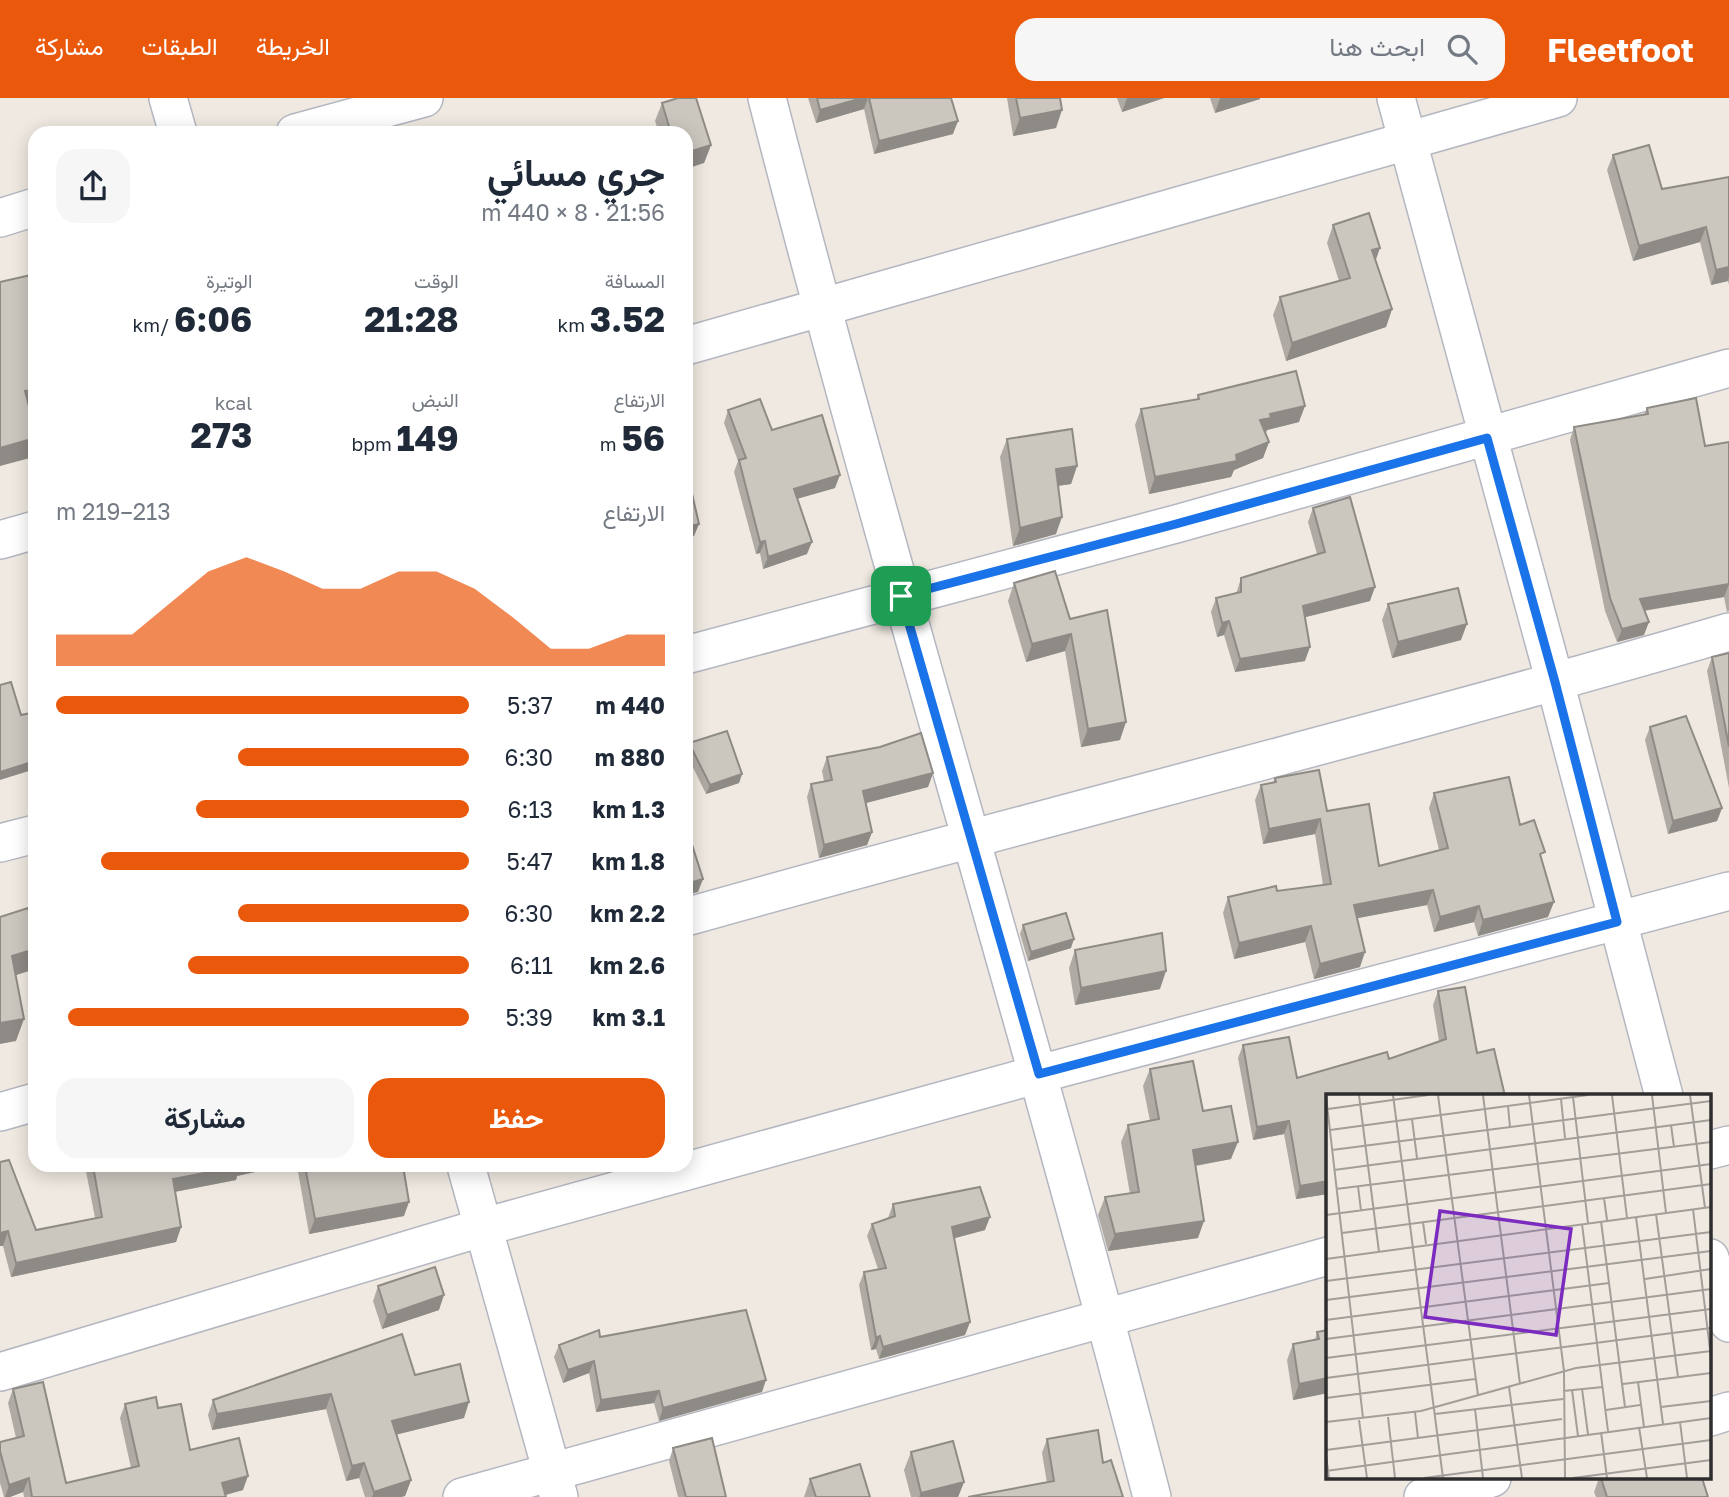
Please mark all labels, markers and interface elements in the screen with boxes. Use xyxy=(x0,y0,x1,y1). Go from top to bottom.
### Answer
search box xyxy=(1015,18,1505,81)
icon: search xyxy=(1443,30,1481,68)
text: Fleetfoot xyxy=(1547,30,1694,69)
text: مشاركة xyxy=(35,31,103,60)
text: الطبقات xyxy=(141,31,218,60)
text: الخريطة xyxy=(256,31,330,60)
text: ابحث هنا xyxy=(1329,31,1425,62)
button: share xyxy=(56,149,130,223)
text: جري مسائي xyxy=(487,149,665,194)
text: 21:56 · 8 × 440 m xyxy=(481,198,665,226)
text: الوتيرة xyxy=(206,269,252,292)
text: الوقت xyxy=(414,269,459,292)
text: المسافة xyxy=(605,269,665,292)
text: 6:06 xyxy=(174,298,252,340)
text: 21:28 xyxy=(364,298,459,340)
text: 3.52 xyxy=(590,298,665,340)
text: /km xyxy=(133,313,174,336)
text: km xyxy=(557,313,590,336)
text: النبض xyxy=(412,388,459,411)
text: الارتفاع xyxy=(613,388,665,411)
text: kcal xyxy=(215,391,252,414)
text: 273 xyxy=(191,414,252,456)
text: 149 xyxy=(397,417,459,459)
text: 56 xyxy=(621,417,665,459)
text: bpm xyxy=(352,432,397,455)
text: m xyxy=(600,432,621,455)
text: 213–219 m xyxy=(56,497,171,525)
text: الارتفاع xyxy=(603,498,665,526)
pin xyxy=(871,566,931,626)
icon: arrive xyxy=(882,577,920,615)
text: 5:37 xyxy=(507,691,553,719)
text: 440 m xyxy=(595,691,665,719)
text: 6:30 xyxy=(504,743,553,771)
text: 880 m xyxy=(595,743,665,771)
text: 6:13 xyxy=(508,795,553,823)
text: 1.3 km xyxy=(593,795,665,823)
text: 5:47 xyxy=(507,847,553,875)
text: 1.8 km xyxy=(592,847,665,875)
text: 6:30 xyxy=(504,899,553,927)
text: 2.2 km xyxy=(590,899,665,927)
text: 6:11 xyxy=(510,951,553,979)
text: 2.6 km xyxy=(590,951,665,979)
text: 5:39 xyxy=(505,1003,553,1031)
text: 3.1 km xyxy=(593,1003,665,1031)
button: مشاركة xyxy=(56,1078,354,1158)
button: حفظ xyxy=(368,1078,665,1158)
inset map xyxy=(1326,1094,1712,1480)

